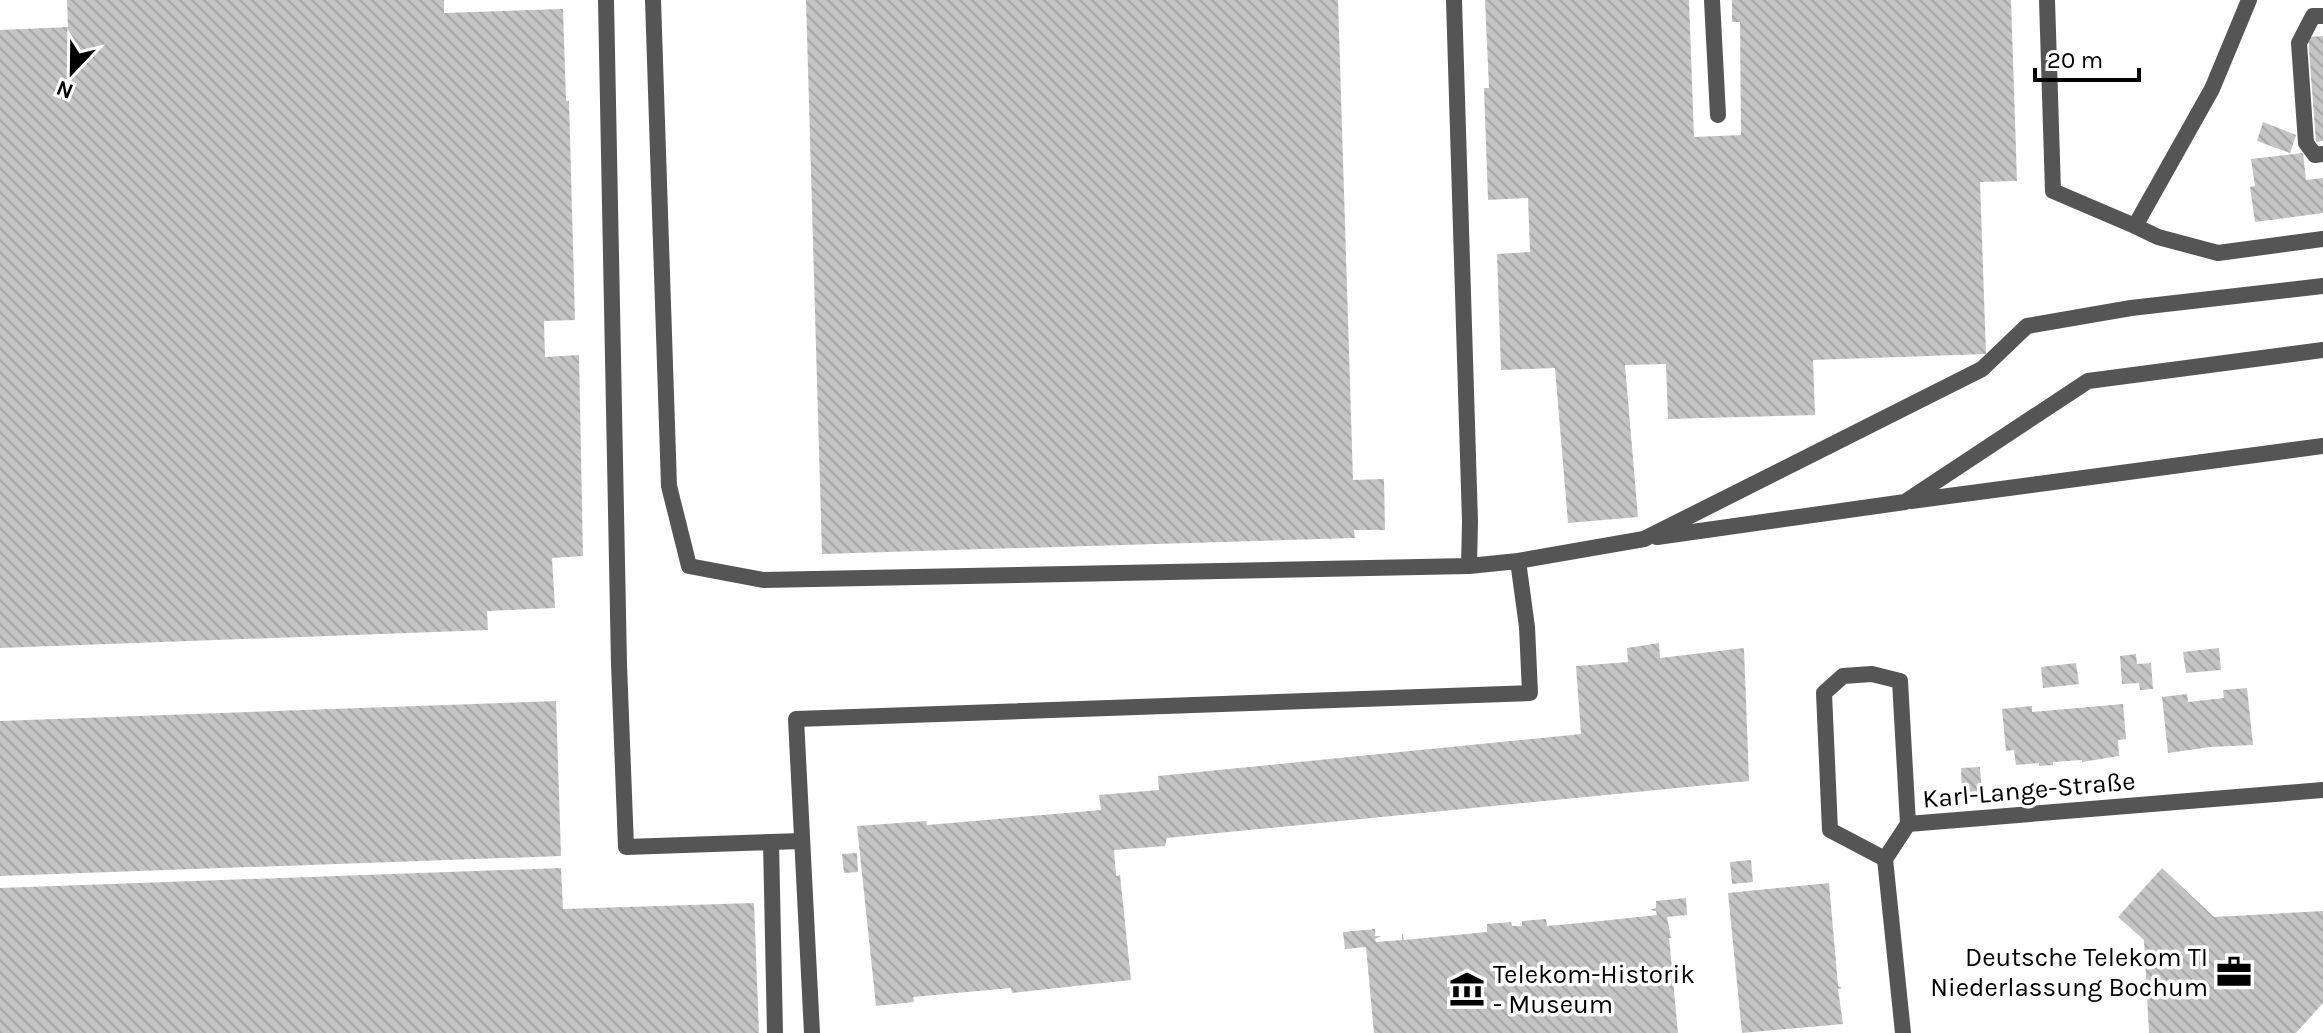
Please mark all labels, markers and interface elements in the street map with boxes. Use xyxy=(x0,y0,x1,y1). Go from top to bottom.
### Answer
north arrow xyxy=(32,32,112,112)
scale bar xyxy=(2035,32,2139,82)
text: 20 m xyxy=(2047,46,2103,74)
text: N xyxy=(53,75,77,105)
street label: Karl-Lange-Straße xyxy=(1921,765,2137,815)
place label: Deutsche Telekom TI Niederlassung Bochum xyxy=(1930,942,2208,1003)
office icon: Deutsche Telekom TI Niederlassung Bochum xyxy=(2215,953,2253,991)
place label: Telekom-Historik - Museum xyxy=(1493,959,1695,1020)
museum icon: Telekom-Historik - Museum xyxy=(1448,970,1486,1008)

